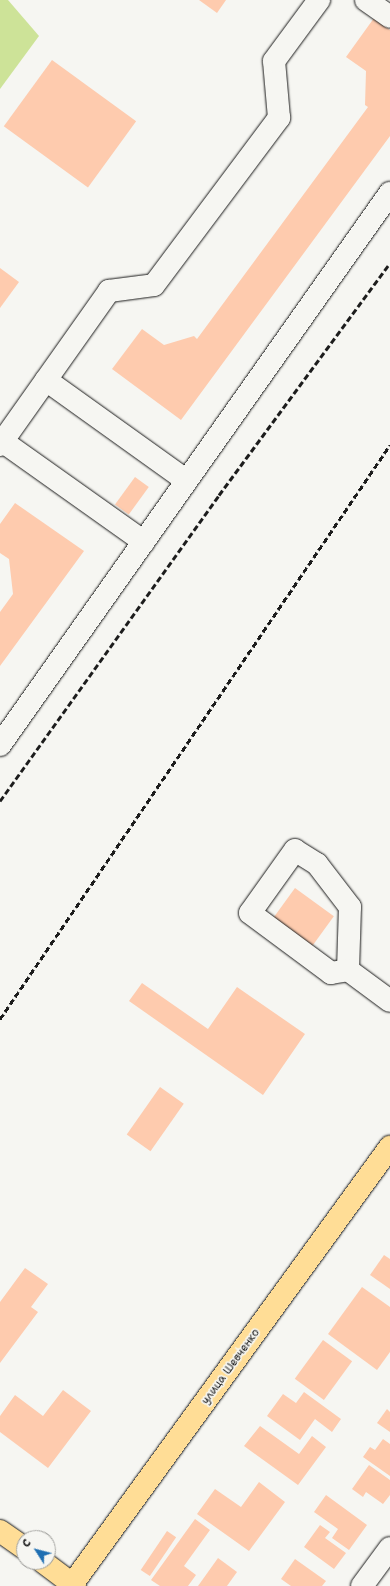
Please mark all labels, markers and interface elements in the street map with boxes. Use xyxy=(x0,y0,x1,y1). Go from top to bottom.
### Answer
street label: улица Шевченко xyxy=(199,1327,263,1407)
north arrow xyxy=(16,1530,56,1570)
text: С xyxy=(19,1536,35,1550)

